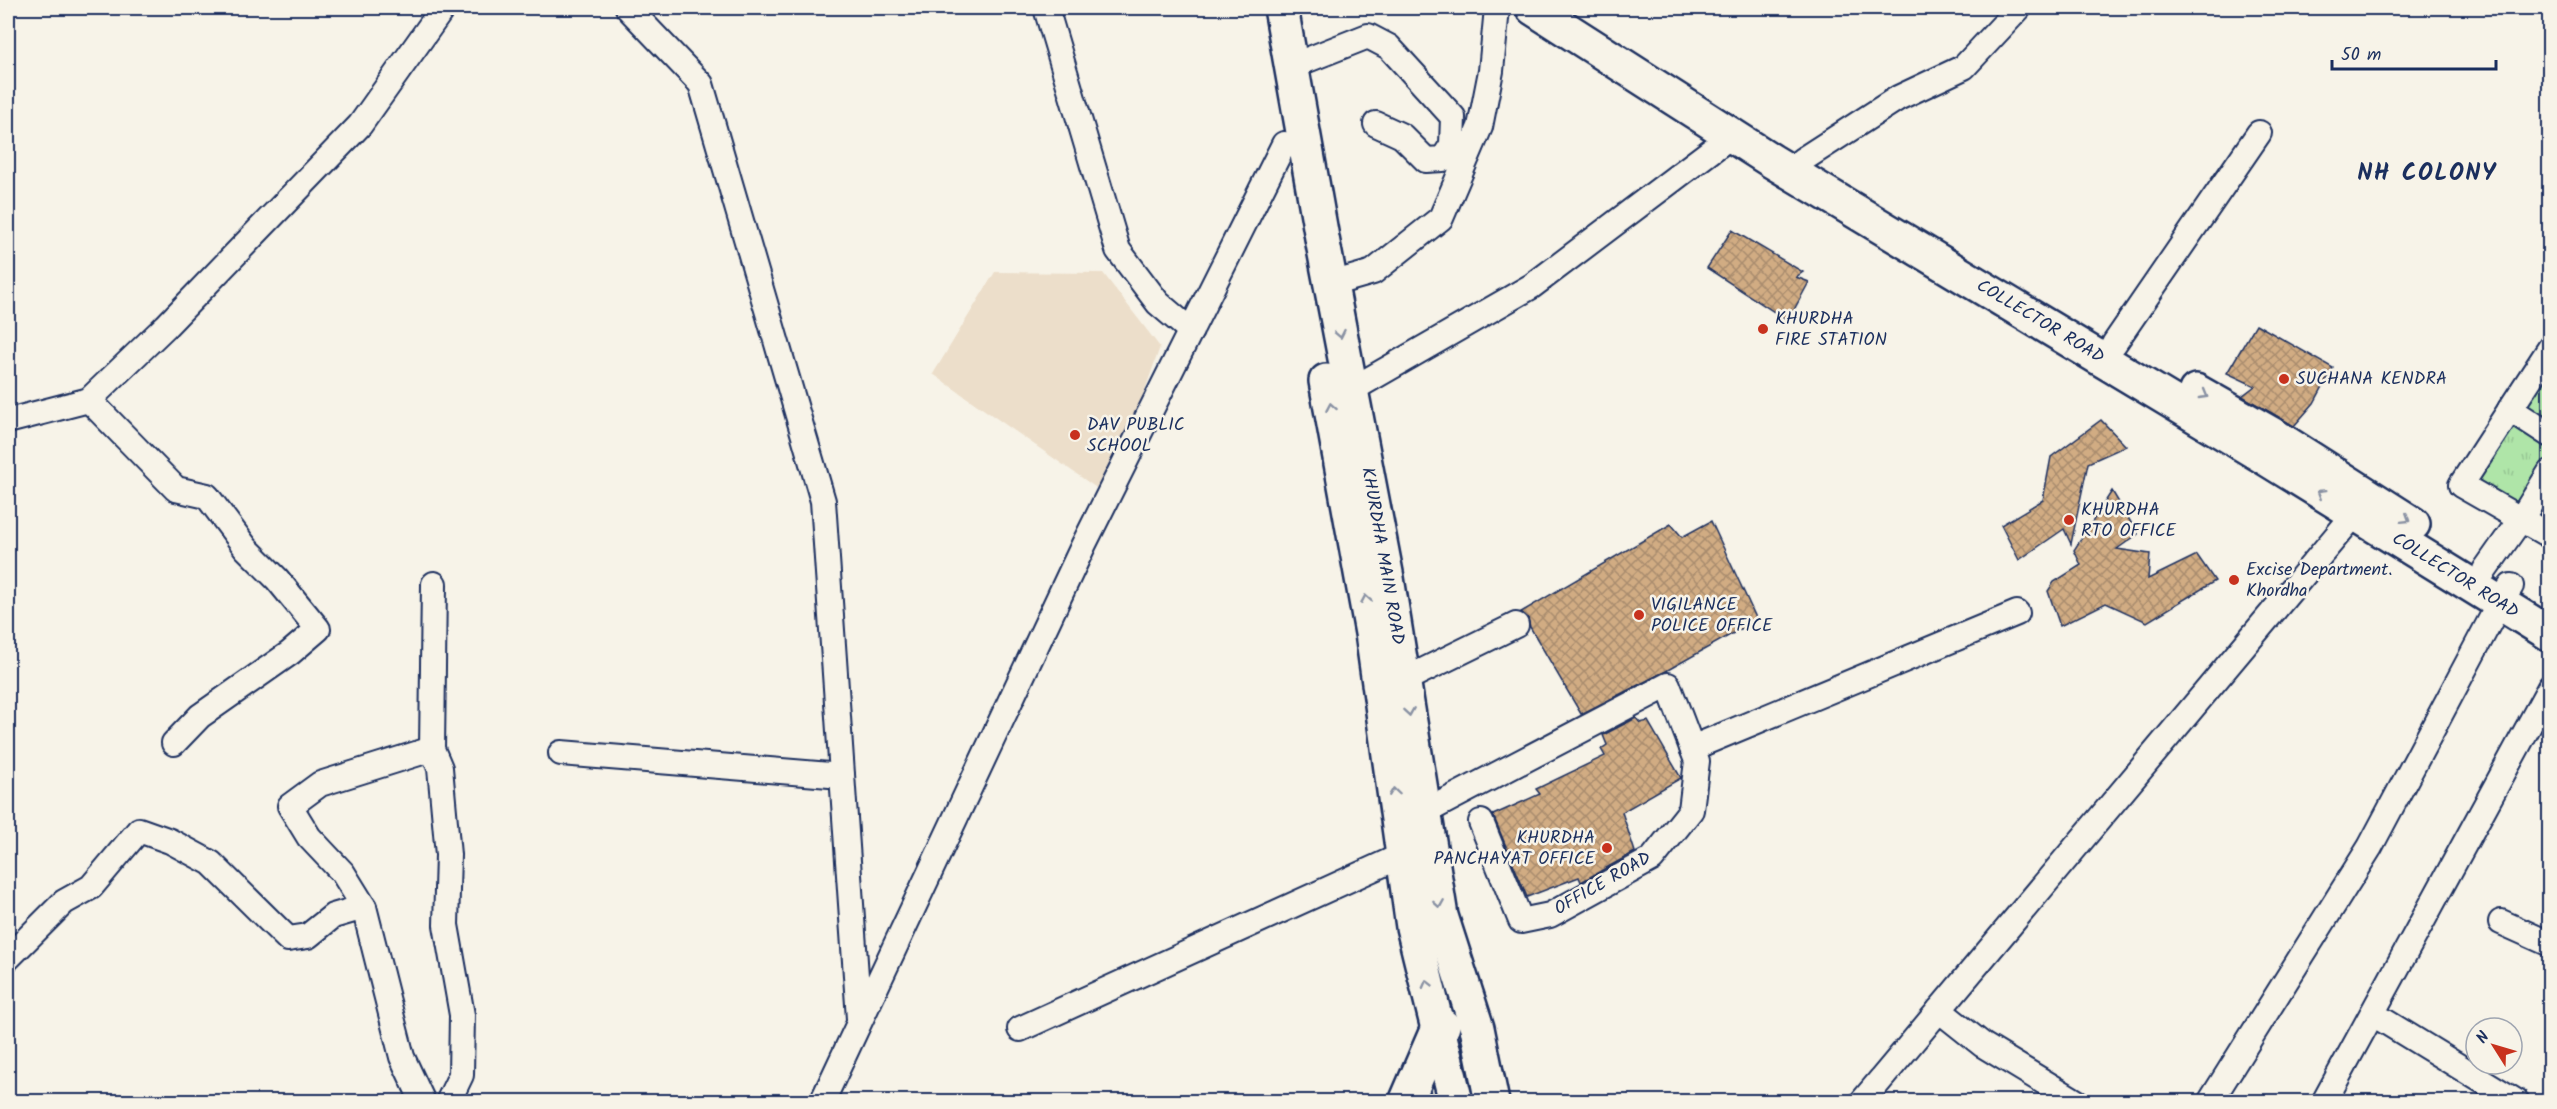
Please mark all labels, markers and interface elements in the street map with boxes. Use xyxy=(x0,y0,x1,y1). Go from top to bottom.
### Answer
scale bar xyxy=(2332,33,2496,71)
text: 50 m xyxy=(2341,41,2381,70)
district label: NH COLONY xyxy=(2357,154,2497,193)
street label: COLLECTOR ROAD xyxy=(1970,272,2110,372)
place label: KHURDHA FIRE STATION xyxy=(1775,305,1887,355)
marker: KHURDHA FIRE STATION xyxy=(1756,322,1770,336)
one-way arrow xyxy=(1333,328,1346,338)
place label: SUCHANA KENDRA xyxy=(2296,365,2447,394)
marker: SUCHANA KENDRA xyxy=(2277,372,2291,386)
one-way arrow xyxy=(2198,388,2208,400)
one-way arrow xyxy=(1325,402,1338,412)
place label: DAV PUBLIC SCHOOL xyxy=(1087,411,1185,461)
marker: DAV PUBLIC SCHOOL xyxy=(1068,428,1082,442)
street label: KHURDHA MAIN ROAD xyxy=(1352,465,1412,648)
one-way arrow xyxy=(2317,489,2327,501)
place label: KHURDHA RTO OFFICE xyxy=(2081,496,2177,546)
one-way arrow xyxy=(2400,512,2410,524)
marker: KHURDHA RTO OFFICE xyxy=(2062,513,2076,527)
street label: COLLECTOR ROAD xyxy=(2386,525,2525,627)
place label: Excise Department. Khordha xyxy=(2246,556,2392,606)
marker: Excise Department. Khordha xyxy=(2227,573,2241,587)
place label: VIGILANCE POLICE OFFICE xyxy=(1651,591,1773,641)
one-way arrow xyxy=(1360,594,1373,604)
marker: VIGILANCE POLICE OFFICE xyxy=(1632,608,1646,622)
one-way arrow xyxy=(1402,707,1414,716)
one-way arrow xyxy=(1389,787,1401,796)
place label: KHURDHA PANCHAYAT OFFICE xyxy=(1433,824,1595,874)
marker: KHURDHA PANCHAYAT OFFICE xyxy=(1600,841,1614,855)
street label: OFFICE ROAD xyxy=(1549,844,1657,924)
one-way arrow xyxy=(1433,899,1445,909)
one-way arrow xyxy=(1421,979,1434,989)
north arrow xyxy=(2464,1016,2524,1076)
text: N xyxy=(2470,1026,2496,1049)

